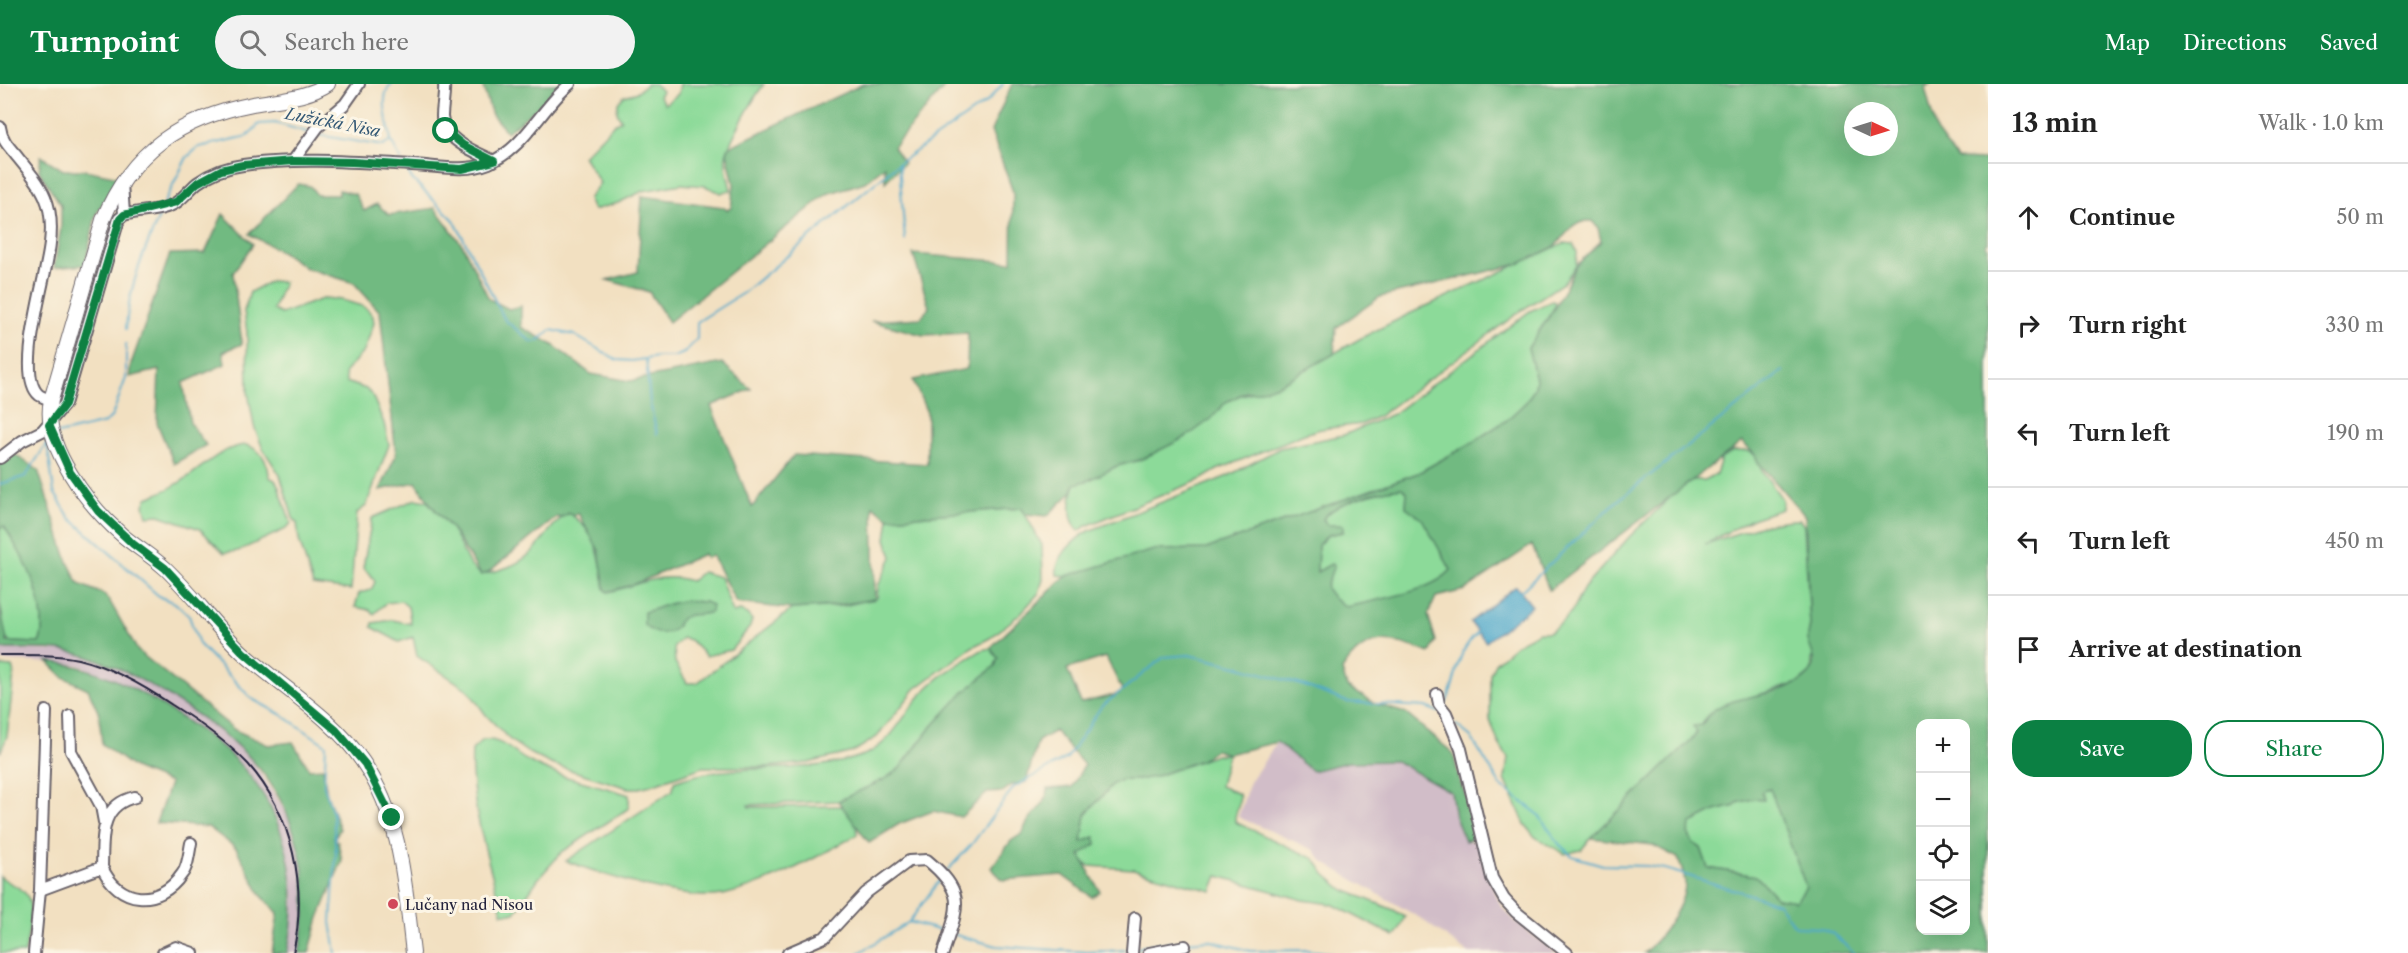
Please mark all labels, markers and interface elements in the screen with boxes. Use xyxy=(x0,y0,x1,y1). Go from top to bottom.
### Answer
search box xyxy=(215,15,635,69)
text: Turnpoint xyxy=(30,25,179,59)
icon: search xyxy=(236,26,269,59)
text: Search here xyxy=(284,29,409,56)
text: Map xyxy=(2105,30,2150,55)
text: Directions xyxy=(2183,30,2287,55)
text: Saved xyxy=(2320,30,2378,55)
north arrow xyxy=(1844,102,1898,156)
water label: Lužická Nisa xyxy=(282,103,383,141)
text: 13 min xyxy=(2012,107,2098,139)
text: Walk · 1.0 km xyxy=(2258,111,2384,135)
route start xyxy=(432,117,458,143)
icon: ahead xyxy=(2012,201,2045,234)
text: Continue xyxy=(2069,204,2175,231)
text: 50 m xyxy=(2337,205,2384,229)
icon: right xyxy=(2012,309,2045,342)
text: Turn right xyxy=(2069,312,2187,339)
text: 330 m xyxy=(2325,313,2384,337)
icon: left xyxy=(2012,417,2045,450)
text: Turn left xyxy=(2069,420,2170,447)
text: 190 m xyxy=(2327,421,2384,445)
icon: left xyxy=(2012,525,2045,558)
text: Turn left xyxy=(2069,528,2170,555)
text: 450 m xyxy=(2325,529,2384,553)
icon: arrive xyxy=(2012,633,2045,666)
text: Arrive at destination xyxy=(2069,636,2302,663)
map controls xyxy=(1916,719,1970,935)
button: + xyxy=(1916,719,1970,773)
button: Save xyxy=(2012,720,2192,777)
button: Share xyxy=(2204,720,2384,777)
button: − xyxy=(1916,773,1970,827)
route end xyxy=(378,804,404,830)
button: locate xyxy=(1916,827,1970,881)
button: layers xyxy=(1916,881,1970,935)
place label: Lučany nad Nisou xyxy=(405,895,533,914)
marker: Lučany nad Nisou xyxy=(386,897,400,911)

